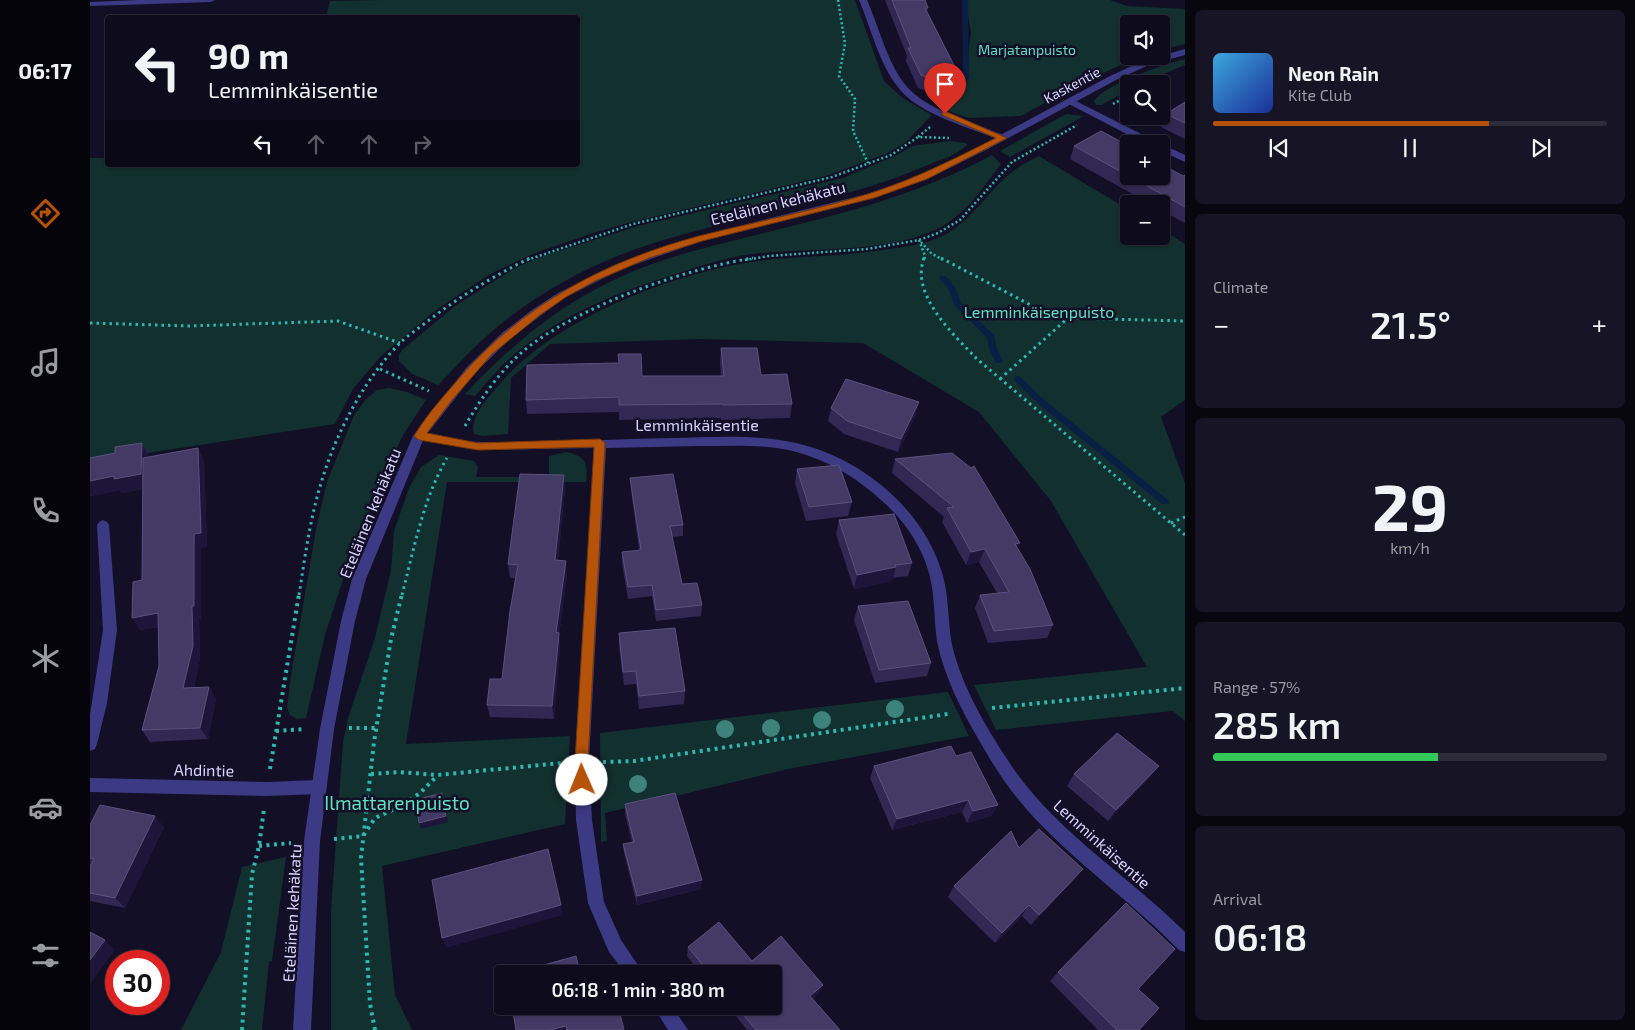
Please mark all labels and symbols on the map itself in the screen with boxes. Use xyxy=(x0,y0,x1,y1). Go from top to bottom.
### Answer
park label: Marjatanpuisto xyxy=(978,41,1076,58)
pin xyxy=(924,63,966,114)
street label: Kaskentie xyxy=(1040,63,1103,107)
street label: Eteläinen kehäkatu xyxy=(708,177,847,229)
park label: Lemminkäisenpuisto xyxy=(964,302,1114,321)
street label: Lemminkäisentie xyxy=(635,415,759,434)
street label: Eteläinen kehäkatu xyxy=(335,445,404,581)
position arrow xyxy=(555,753,607,805)
street label: Ahdintie xyxy=(174,759,234,780)
park label: Ilmattarenpuisto xyxy=(324,791,470,814)
street label: Lemminkäisentie xyxy=(1050,795,1155,892)
street label: Eteläinen kehäkatu xyxy=(278,843,305,983)
speed limit sign: 30 xyxy=(105,950,170,1015)

